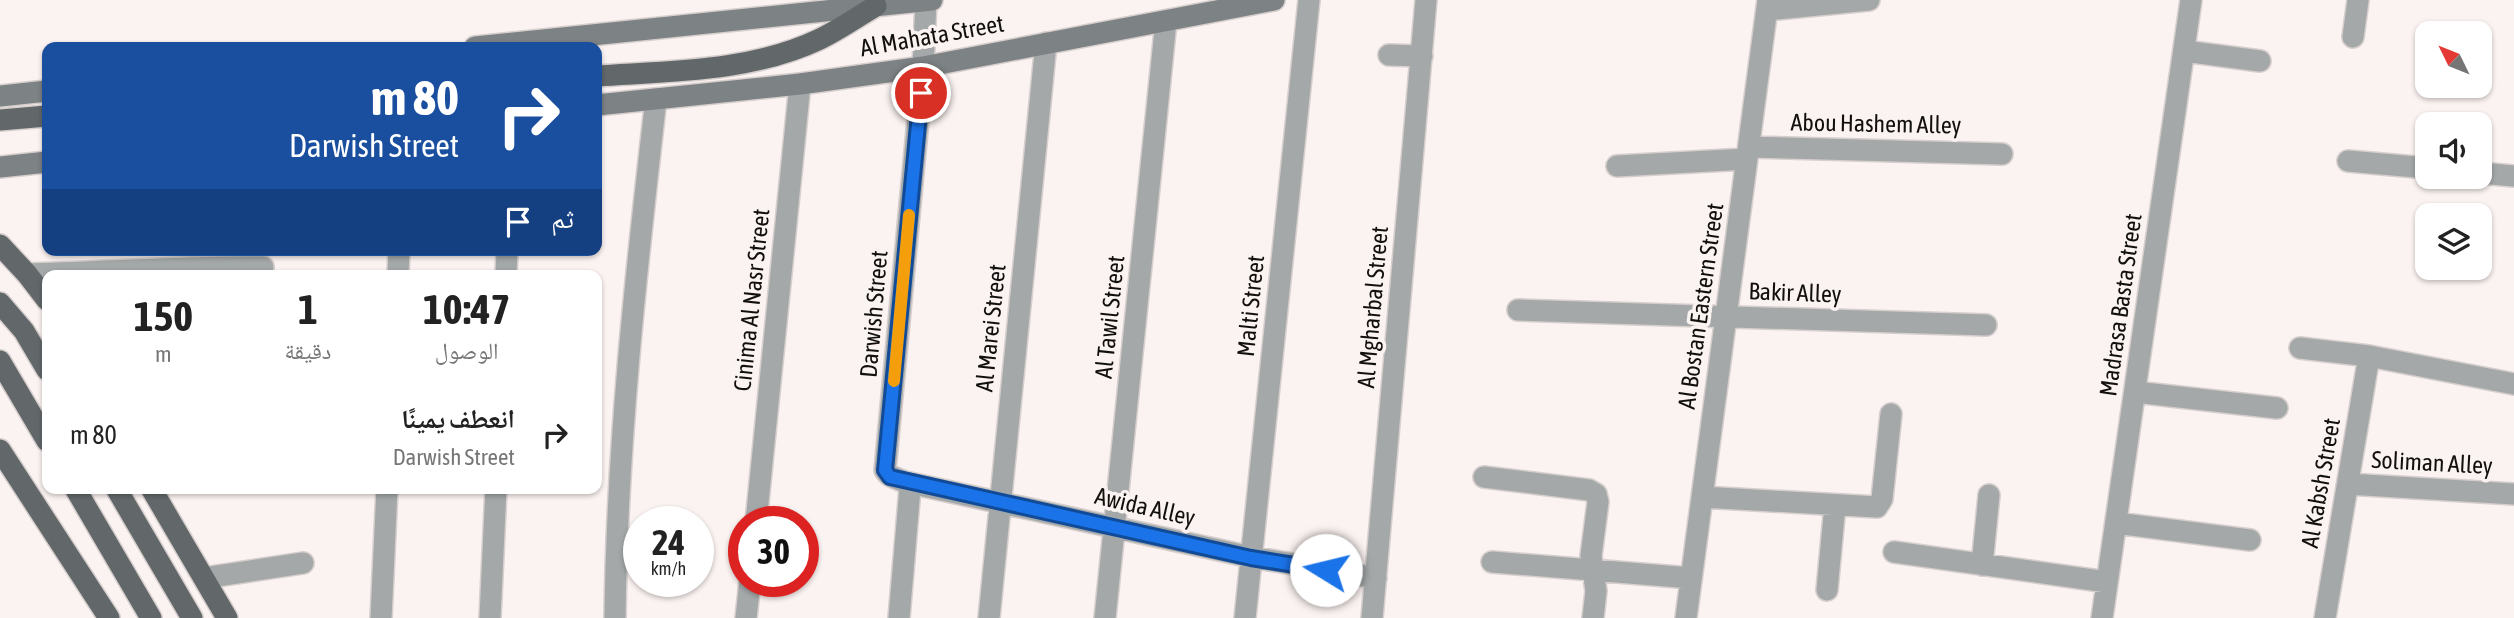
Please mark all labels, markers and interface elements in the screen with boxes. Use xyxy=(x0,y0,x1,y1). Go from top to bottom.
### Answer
street label: Al Mahata Street xyxy=(858,10,1006,61)
north arrow xyxy=(2415,21,2492,98)
map controls xyxy=(2415,21,2492,280)
pin xyxy=(891,63,951,123)
text: 80 m xyxy=(371,69,459,125)
icon: right xyxy=(483,70,574,161)
icon: arrive xyxy=(902,74,940,112)
street label: Abou Hashem Alley xyxy=(1790,109,1962,138)
button: sound xyxy=(2415,112,2492,189)
text: Darwish Street xyxy=(289,127,459,164)
street label: Al Bostan Eastern Street xyxy=(1673,201,1728,411)
icon: arrive xyxy=(499,203,537,241)
button: layers xyxy=(2415,203,2492,280)
text: ثم xyxy=(551,204,574,234)
street label: Cinima Al Nasr Street xyxy=(728,207,775,393)
street label: Madrasa Basta Street xyxy=(2094,212,2147,398)
street label: Al Mgharbal Street xyxy=(1352,225,1393,389)
street label: Darwish Street xyxy=(854,249,893,379)
street label: Al Tawil Street xyxy=(1090,254,1129,380)
street label: Malti Street xyxy=(1232,254,1269,358)
street label: Al Marei Street xyxy=(970,263,1011,393)
street label: Bakir Alley xyxy=(1748,277,1842,308)
text: 1 xyxy=(298,285,318,333)
text: 10:47 xyxy=(423,285,510,333)
text: 150 xyxy=(134,292,193,340)
text: دقيقة xyxy=(285,338,331,364)
text: الوصول xyxy=(435,338,499,364)
text: m xyxy=(155,341,172,367)
text: انعطف يمينًا xyxy=(401,404,515,434)
icon: right xyxy=(536,416,574,454)
street label: Al Kabsh Street xyxy=(2296,416,2345,550)
text: 80 m xyxy=(70,420,117,450)
text: Darwish Street xyxy=(393,444,515,470)
street label: Soliman Alley xyxy=(2371,446,2493,479)
street label: Awida Alley xyxy=(1092,482,1198,531)
speed limit sign: 30 xyxy=(728,506,819,597)
text: 24 xyxy=(652,522,685,562)
position arrow xyxy=(1289,533,1363,607)
text: km/h xyxy=(651,558,686,579)

